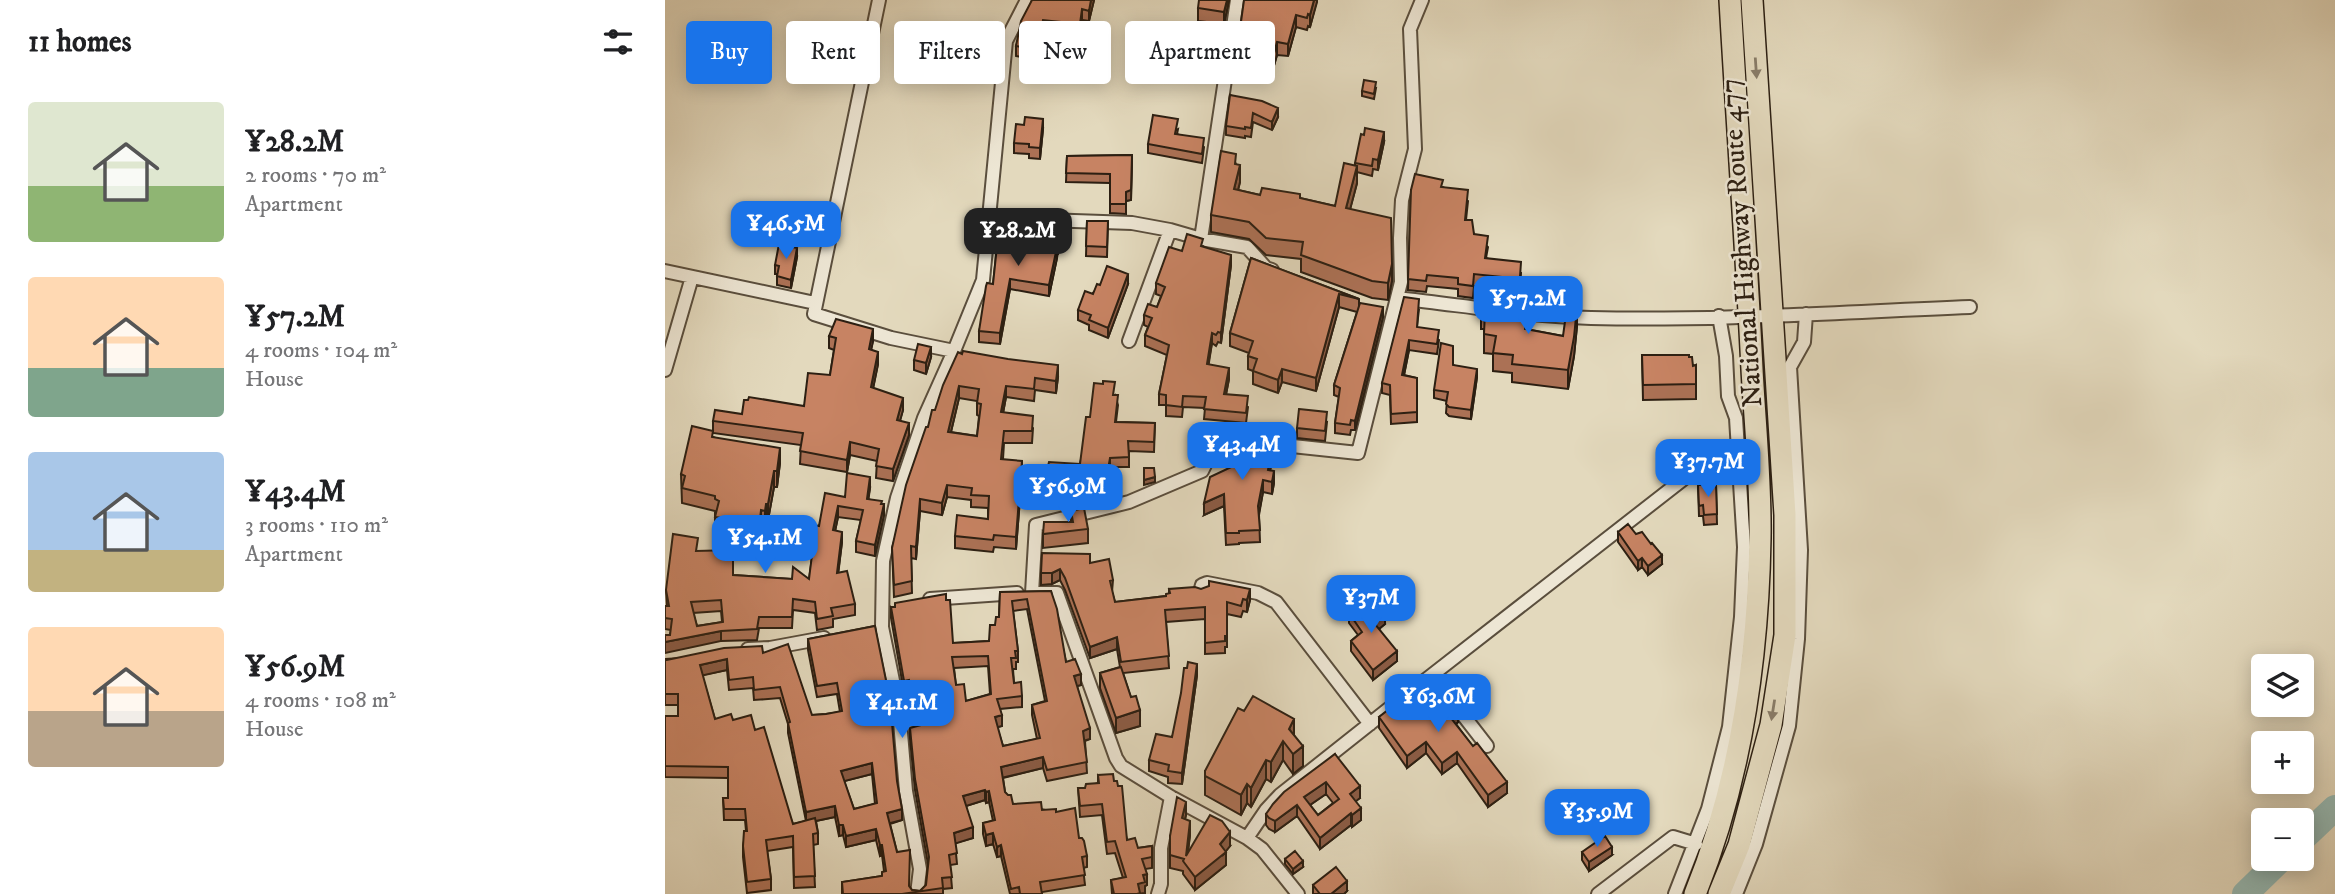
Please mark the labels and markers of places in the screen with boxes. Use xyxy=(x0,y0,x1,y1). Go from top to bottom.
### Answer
pin: ¥46.5M xyxy=(729,202,843,261)
pin: ¥28.2M xyxy=(961,208,1075,268)
pin: ¥57.2M xyxy=(1471,276,1585,336)
pin: ¥43.4M xyxy=(1185,422,1299,482)
pin: ¥37.7M xyxy=(1651,440,1765,499)
pin: ¥56.9M xyxy=(1011,464,1125,524)
pin: ¥54.1M xyxy=(708,516,822,575)
pin: ¥37M xyxy=(1330,576,1412,635)
pin: ¥63.6M xyxy=(1381,674,1495,734)
pin: ¥41.1M xyxy=(845,680,959,740)
pin: ¥35.9M xyxy=(1540,790,1654,849)

